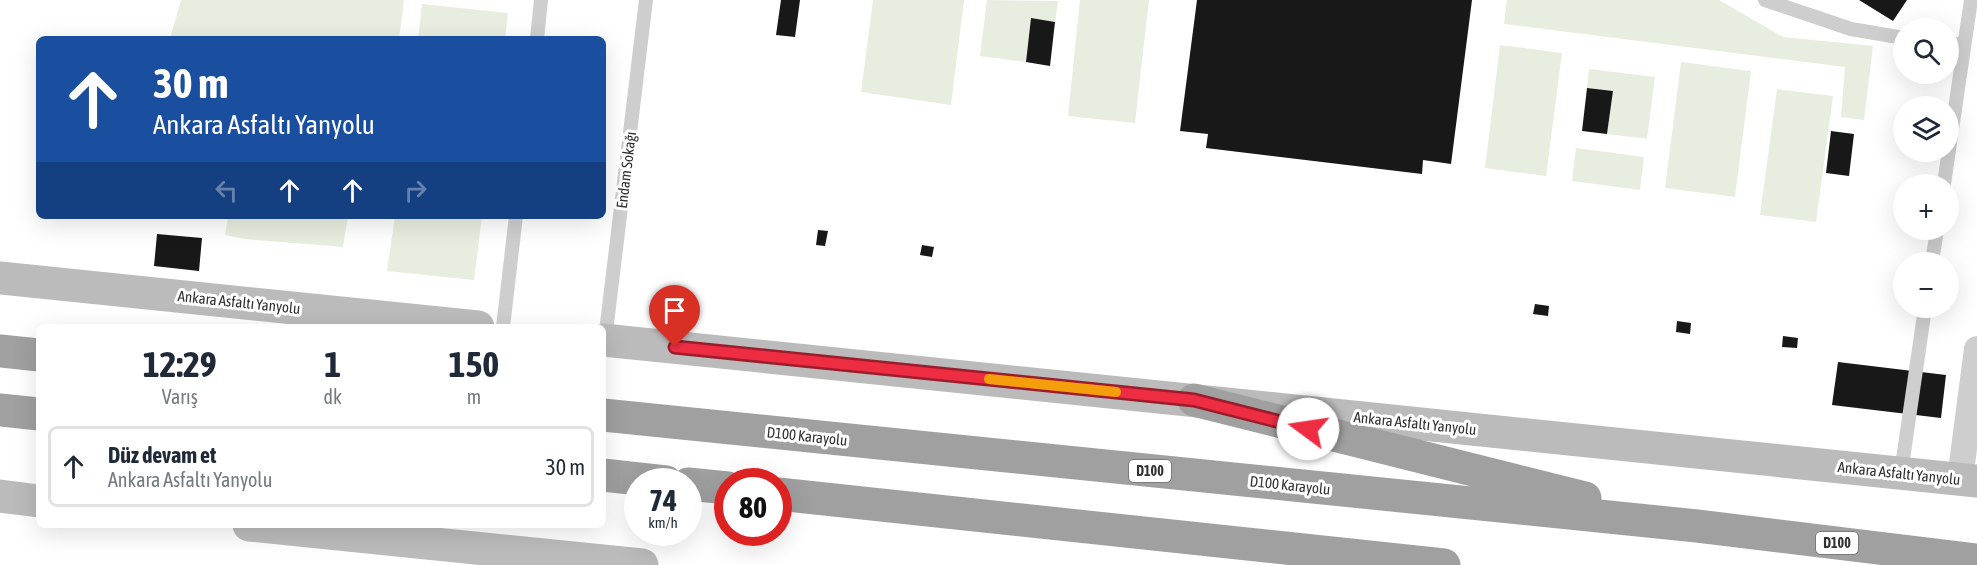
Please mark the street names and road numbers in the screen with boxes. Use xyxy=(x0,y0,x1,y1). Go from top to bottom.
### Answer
street label: Endam Sokağı xyxy=(613,131,639,209)
street label: Ankara Asfaltı Yanyolu xyxy=(177,287,301,317)
street label: Ankara Asfaltı Yanyolu xyxy=(1353,408,1477,438)
street label: D100 Karayolu xyxy=(766,423,848,449)
street label: Ankara Asfaltı Yanyolu xyxy=(1837,458,1961,488)
road number: D100 xyxy=(1129,460,1171,482)
street label: D100 Karayolu xyxy=(1249,472,1331,498)
road number: D100 xyxy=(1816,532,1858,554)

